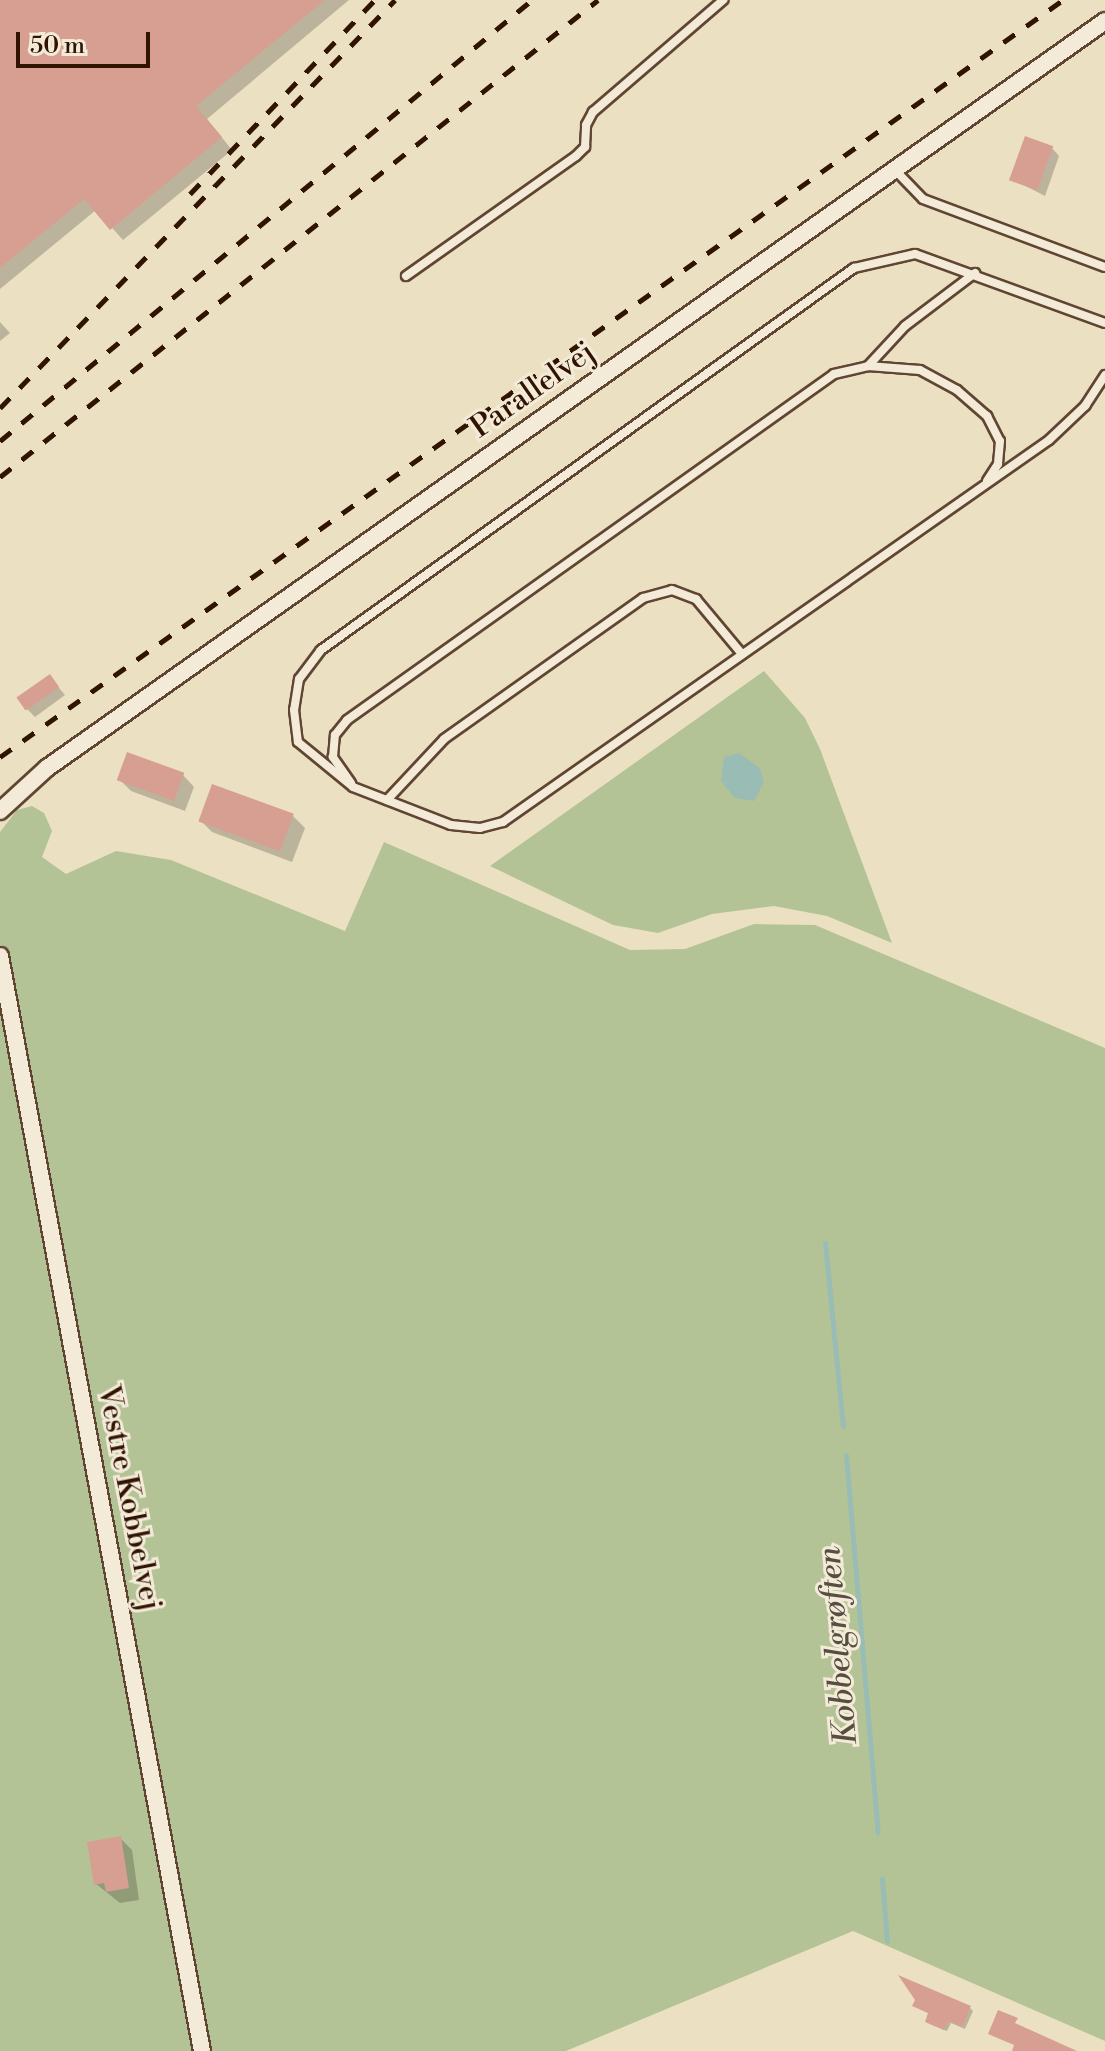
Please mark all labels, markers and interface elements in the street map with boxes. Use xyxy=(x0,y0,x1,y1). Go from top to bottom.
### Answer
scale bar xyxy=(20,16,154,66)
text: 50 m xyxy=(30,31,85,61)
street label: Parallelvej xyxy=(464,334,602,446)
street label: Vestre Kobbelvej xyxy=(90,1382,168,1614)
water label: Kobbelgrøften xyxy=(810,1545,866,1747)

